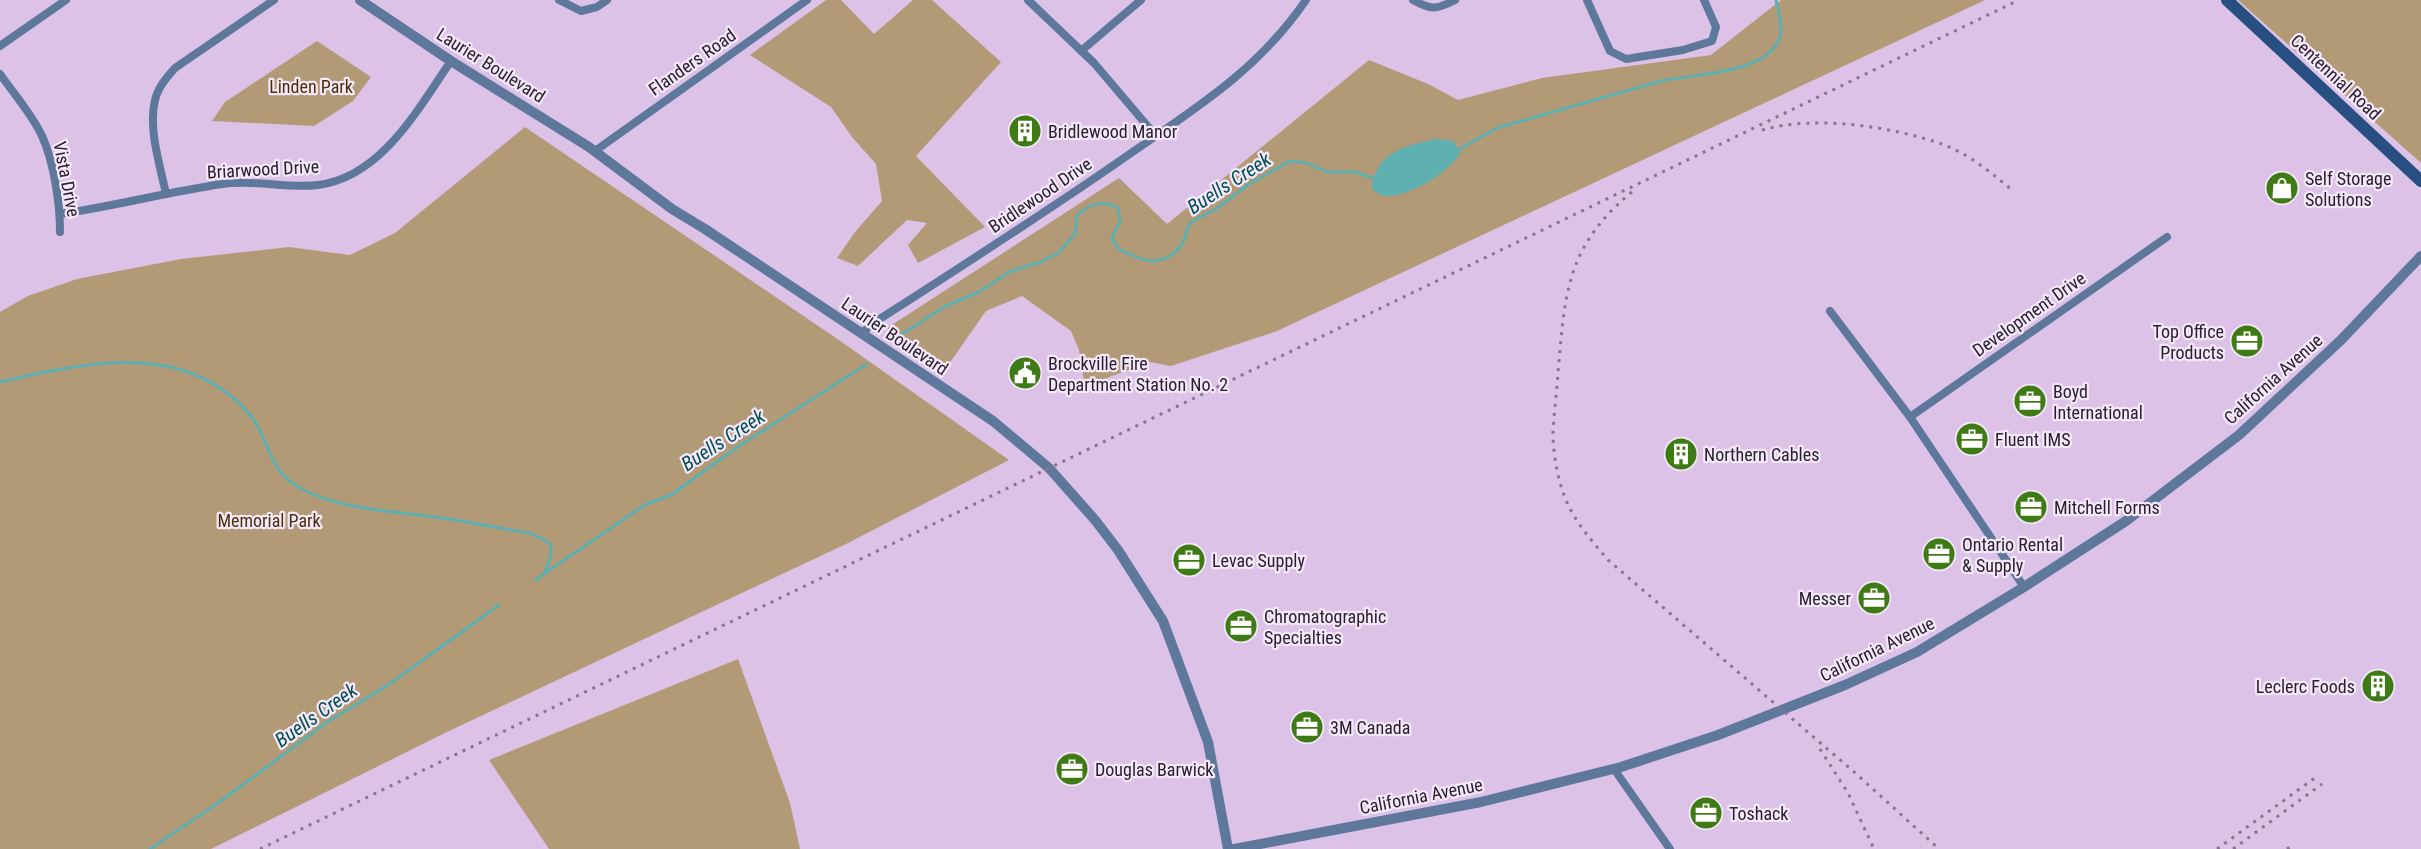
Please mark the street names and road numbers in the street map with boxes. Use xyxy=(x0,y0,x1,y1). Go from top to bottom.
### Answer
street label: Laurier Boulevard xyxy=(433,23,549,107)
street label: Flanders Road xyxy=(644,24,740,100)
street label: Centennial Road xyxy=(2287,30,2385,124)
street label: Vista Drive xyxy=(49,139,85,219)
street label: Bridlewood Drive xyxy=(985,153,1095,237)
street label: Briarwood Drive xyxy=(206,156,320,182)
street label: Development Drive xyxy=(1969,267,2089,361)
street label: Laurier Boulevard xyxy=(838,293,952,379)
street label: California Avenue xyxy=(2220,329,2326,429)
street label: California Avenue xyxy=(1816,612,1938,686)
street label: California Avenue xyxy=(1358,774,1484,818)

